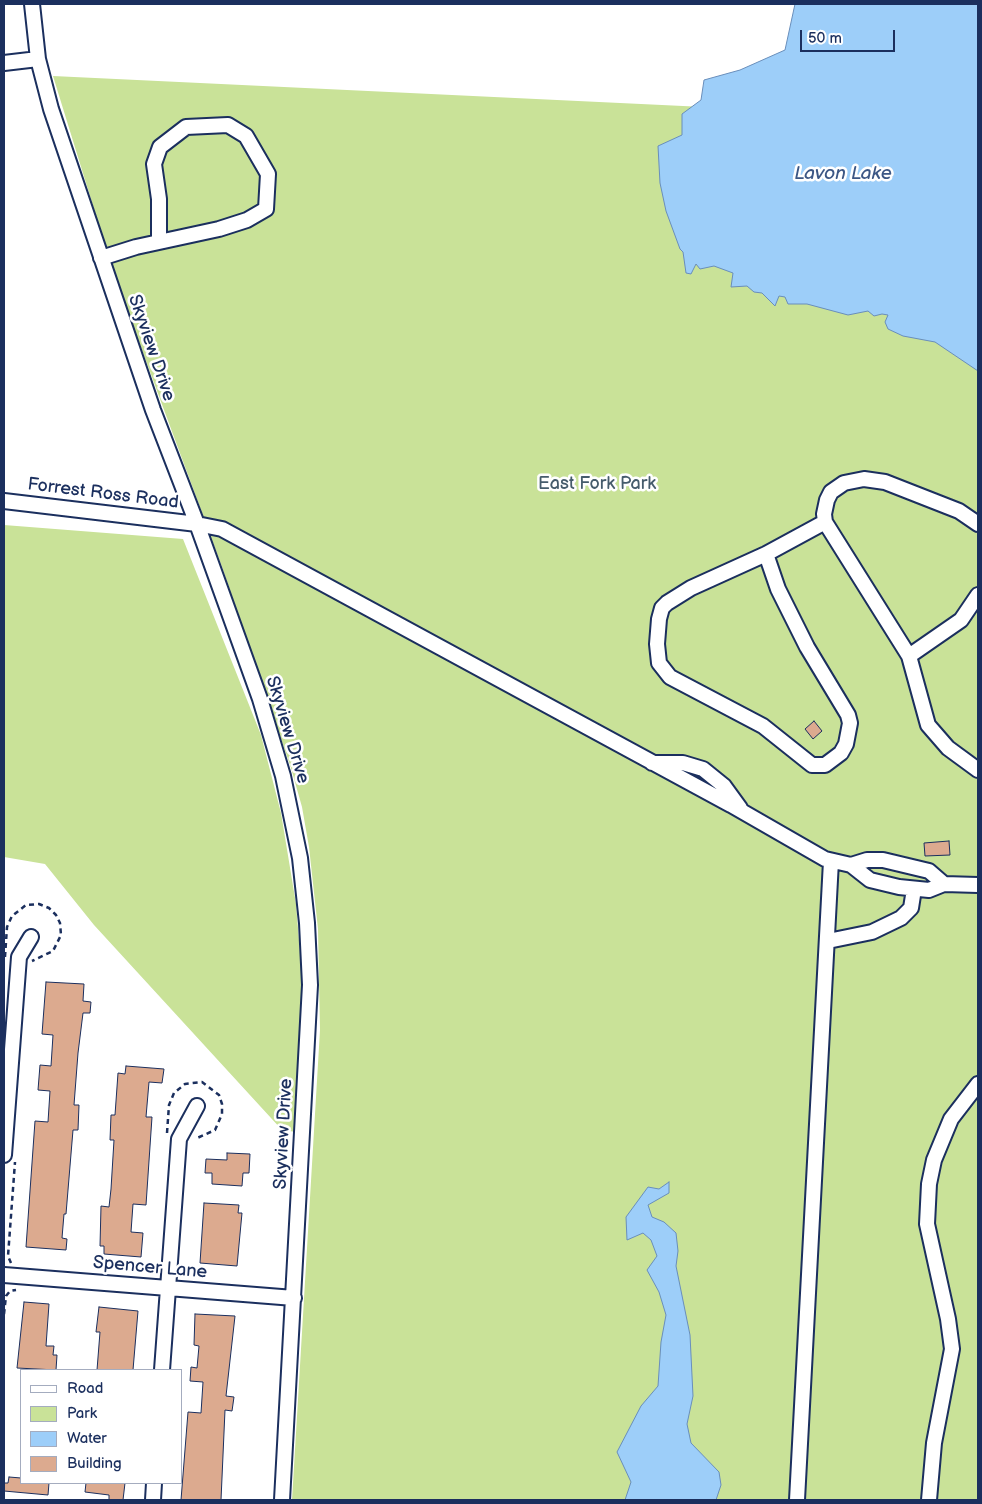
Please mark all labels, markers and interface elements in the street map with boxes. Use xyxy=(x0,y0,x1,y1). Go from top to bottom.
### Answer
scale bar xyxy=(802,20,897,52)
text: 50 m xyxy=(808,29,842,48)
water label: Lavon Lake xyxy=(794,163,892,185)
street label: Skyview Drive xyxy=(123,292,179,404)
park label: East Fork Park xyxy=(538,473,656,495)
street label: Forrest Ross Road xyxy=(26,474,180,514)
street label: Skyview Drive xyxy=(260,674,314,786)
street label: Skyview Drive xyxy=(270,1078,298,1190)
street label: Spencer Lane xyxy=(92,1252,208,1284)
legend xyxy=(20,1369,182,1484)
text: Road xyxy=(67,1379,103,1398)
text: Park xyxy=(67,1404,97,1423)
text: Water xyxy=(67,1429,107,1448)
text: Building xyxy=(67,1454,122,1473)

